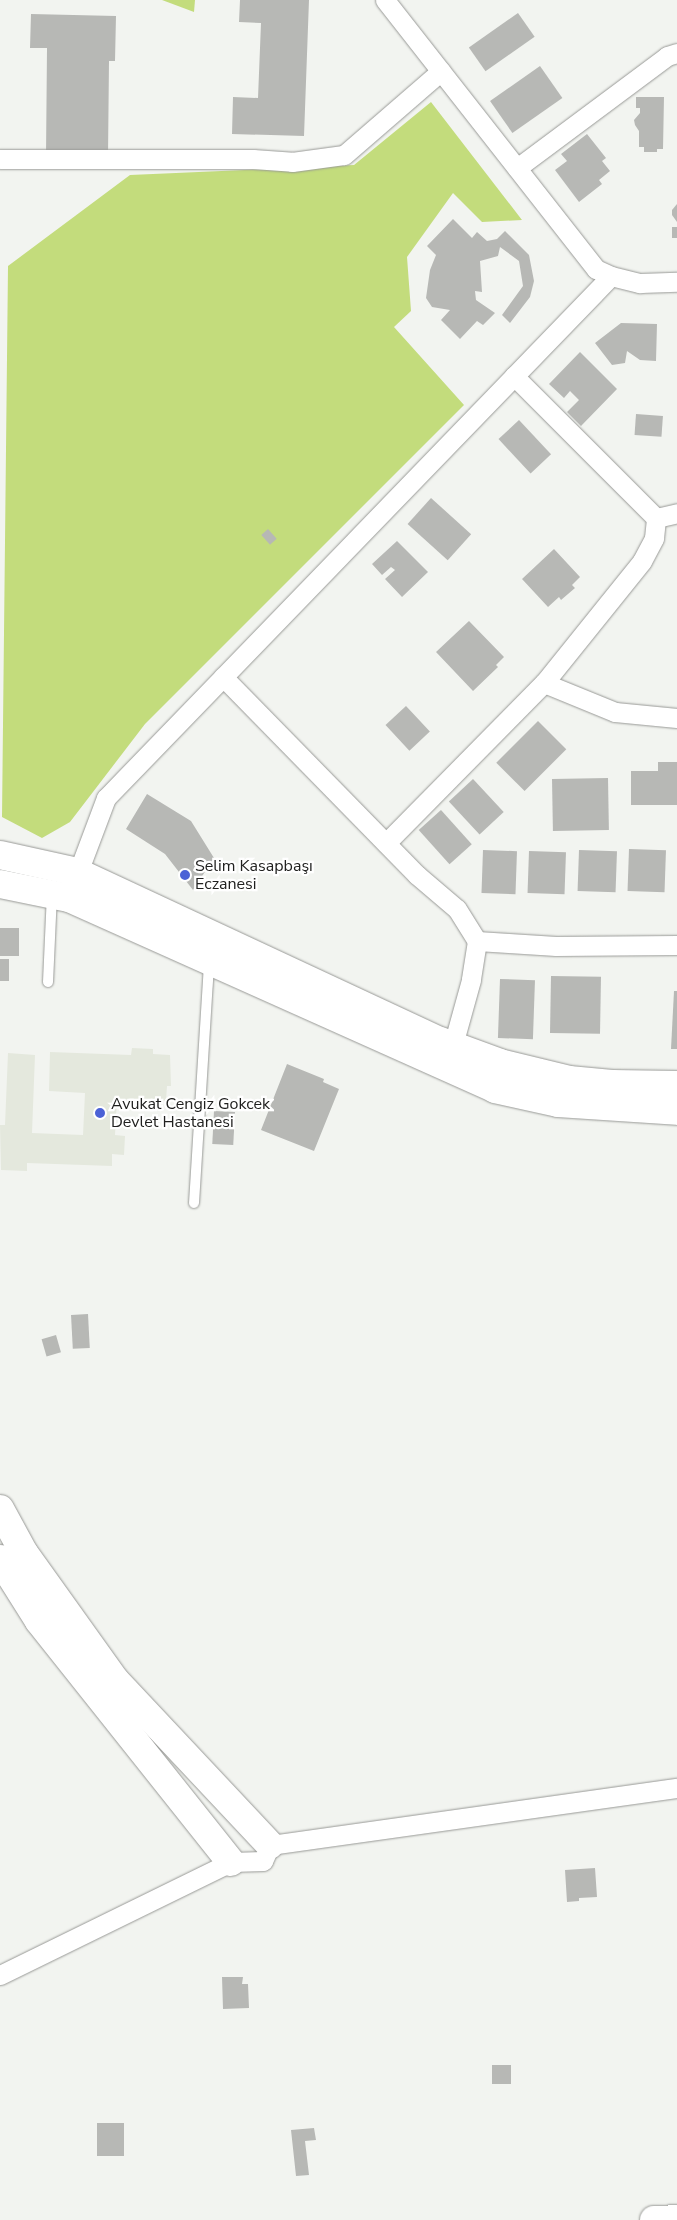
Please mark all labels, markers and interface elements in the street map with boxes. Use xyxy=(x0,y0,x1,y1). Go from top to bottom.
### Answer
place label: Selim Kasapbaşı Eczanesi xyxy=(195,856,313,894)
marker: Selim Kasapbaşı Eczanesi xyxy=(179,869,191,881)
place label: Avukat Cengiz Gokcek Devlet Hastanesi xyxy=(111,1094,270,1132)
marker: Avukat Cengiz Gokcek Devlet Hastanesi xyxy=(93,1106,107,1120)

